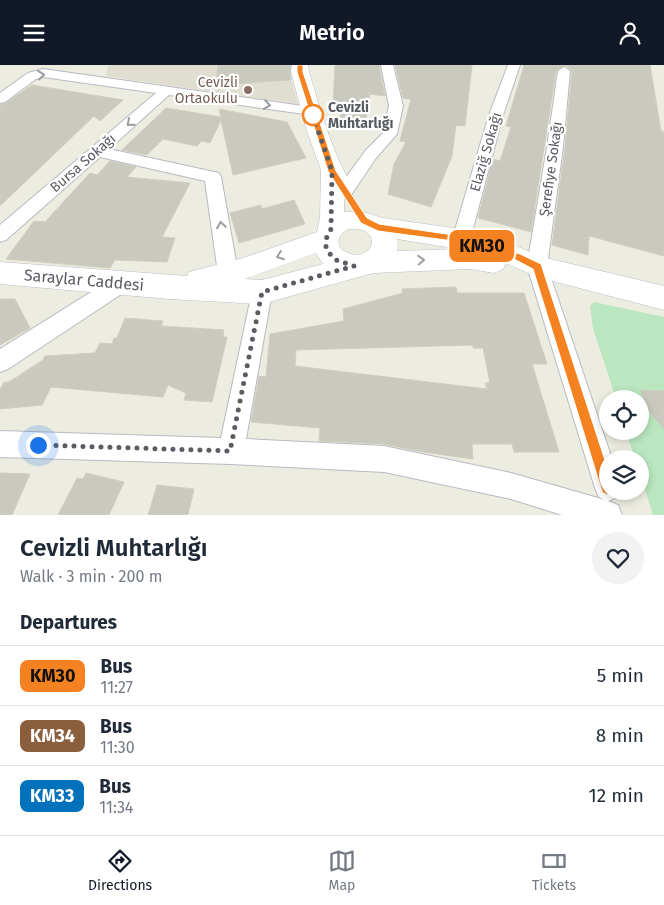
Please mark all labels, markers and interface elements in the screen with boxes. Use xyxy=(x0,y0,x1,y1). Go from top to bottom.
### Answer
icon: menu xyxy=(20,19,48,47)
text: Metrio xyxy=(299,19,365,46)
icon: person xyxy=(616,19,644,47)
one-way arrow xyxy=(37,70,45,81)
place label: Cevizli Ortaokulu xyxy=(175,74,238,107)
marker: Cevizli Ortaokulu xyxy=(242,84,254,96)
one-way arrow xyxy=(263,99,271,110)
place label: Cevizli Muhtarlığı xyxy=(328,99,393,132)
marker: Cevizli Muhtarlığı xyxy=(302,104,324,126)
street label: Elaziğ Sokağı xyxy=(467,110,505,194)
one-way arrow xyxy=(126,117,135,126)
street label: Şerefiye Sokağı xyxy=(536,120,566,218)
street label: Bursa Sokağı xyxy=(47,130,119,196)
one-way arrow xyxy=(216,220,226,229)
line badge: KM30 xyxy=(447,230,517,262)
text: KM30 xyxy=(459,235,505,257)
one-way arrow xyxy=(276,250,285,260)
one-way arrow xyxy=(417,255,425,266)
street label: Saraylar Caddesi xyxy=(23,265,145,295)
map controls xyxy=(599,390,649,500)
button: locate xyxy=(599,390,649,440)
your location xyxy=(26,433,51,458)
button: layers xyxy=(599,450,649,500)
button: heart xyxy=(592,532,644,584)
text: Cevizli Muhtarlığı xyxy=(20,534,208,562)
text: Walk · 3 min · 200 m xyxy=(20,567,162,586)
text: Departures xyxy=(20,611,117,634)
text: Bus xyxy=(100,655,132,678)
text: 5 min xyxy=(597,664,644,687)
text: KM30 xyxy=(30,665,75,687)
text: 11:27 xyxy=(100,678,133,697)
text: Bus xyxy=(100,715,132,738)
text: 8 min xyxy=(596,724,644,747)
text: KM34 xyxy=(30,725,75,747)
text: 11:30 xyxy=(100,738,135,757)
text: Bus xyxy=(99,775,131,798)
text: 12 min xyxy=(589,784,644,807)
text: KM33 xyxy=(30,785,74,807)
text: 11:34 xyxy=(99,798,133,817)
tab: Directions xyxy=(88,847,152,894)
tab: Map xyxy=(328,847,356,894)
tab: Tickets xyxy=(532,847,576,894)

